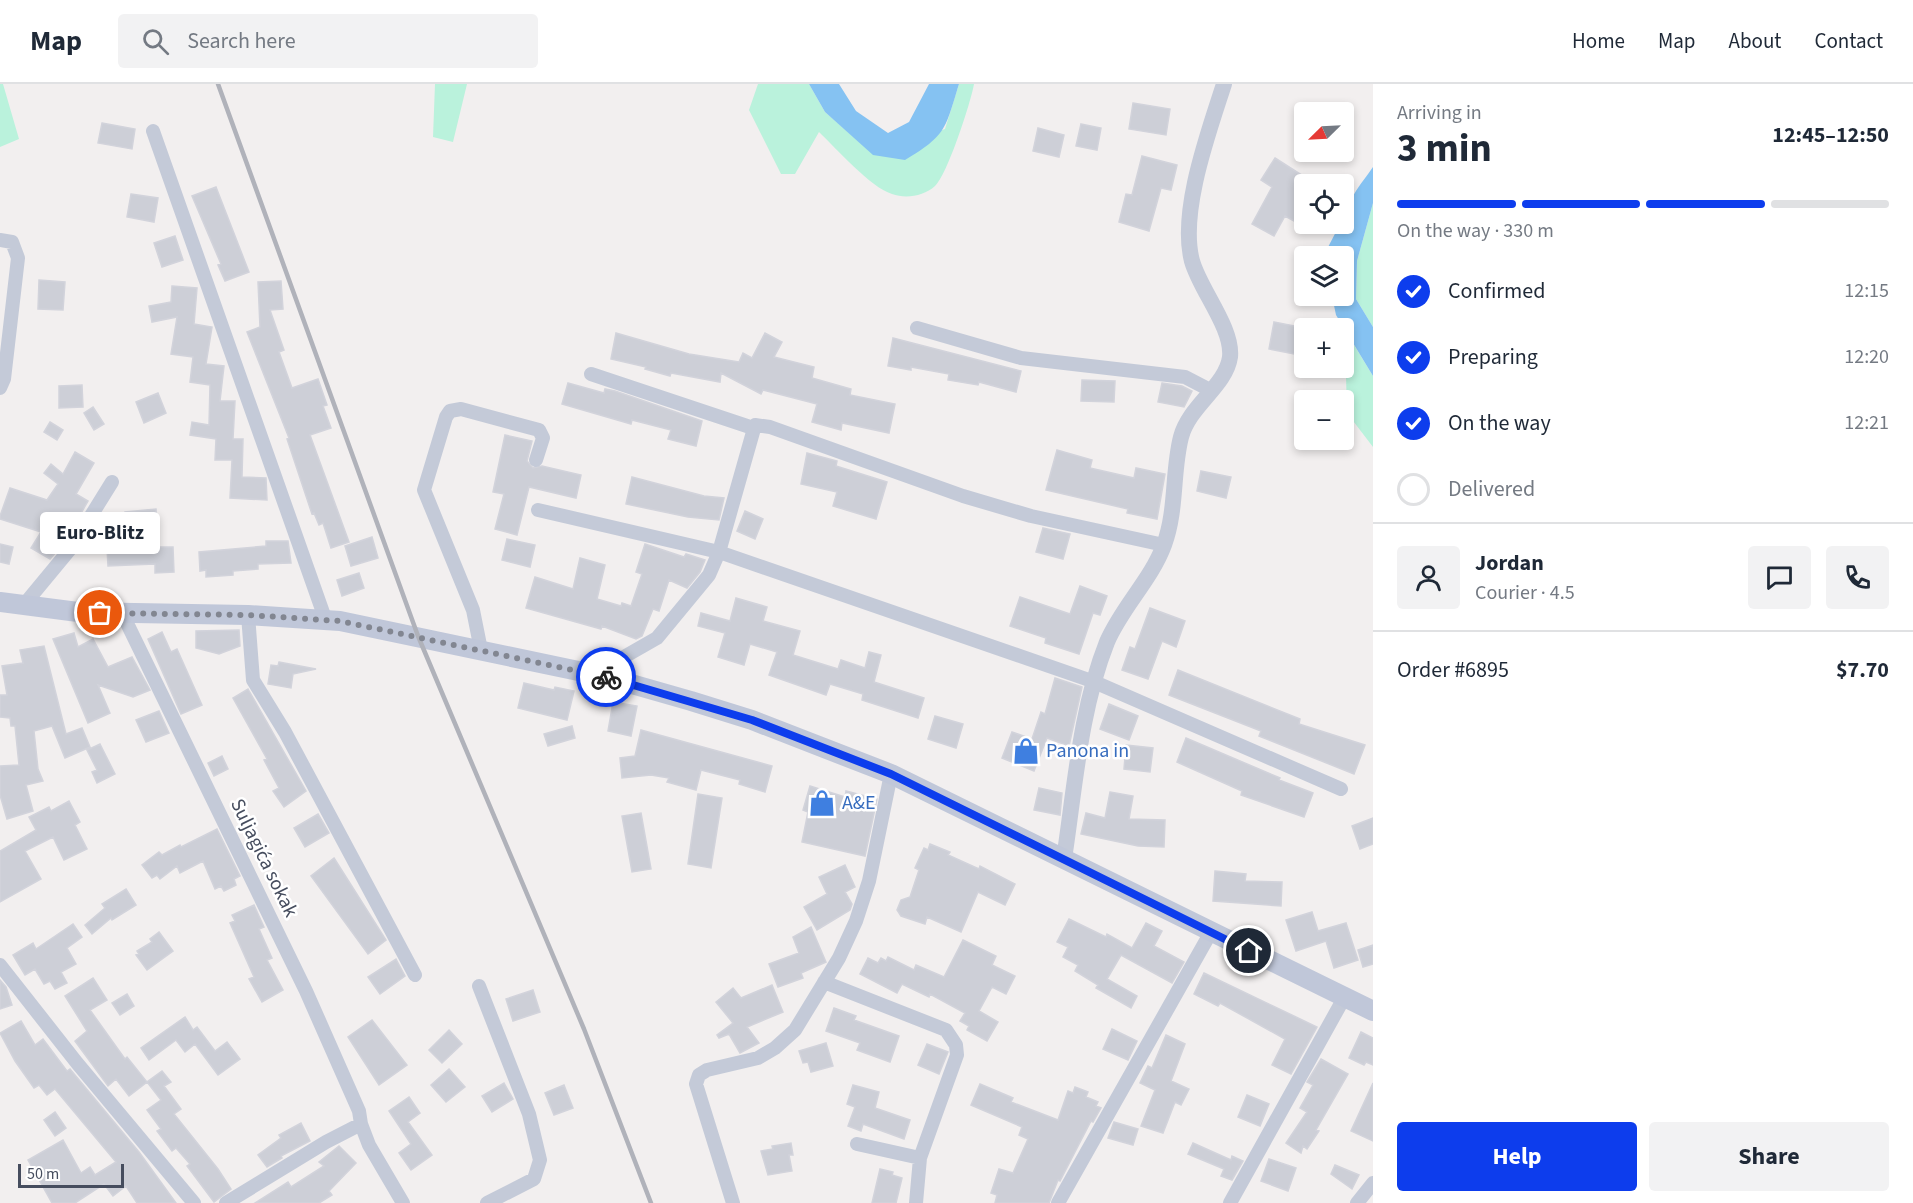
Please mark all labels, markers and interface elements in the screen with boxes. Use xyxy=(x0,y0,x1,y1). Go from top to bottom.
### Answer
search box xyxy=(118,14,538,68)
text: Map xyxy=(30,21,82,61)
icon: search xyxy=(139,25,172,58)
text: Search here xyxy=(187,25,296,57)
text: Home xyxy=(1572,26,1625,56)
text: Map xyxy=(1658,26,1696,56)
text: About xyxy=(1729,26,1781,56)
text: Contact xyxy=(1814,26,1883,56)
text: Arriving in xyxy=(1397,99,1482,127)
north arrow xyxy=(1294,102,1354,162)
map controls xyxy=(1294,102,1354,450)
text: 12:45–12:50 xyxy=(1772,119,1889,151)
text: 3 min xyxy=(1397,121,1492,177)
button: locate xyxy=(1294,174,1354,234)
text: On the way · 330 m xyxy=(1397,217,1554,245)
button: layers xyxy=(1294,246,1354,306)
icon: check xyxy=(1397,275,1430,308)
text: Confirmed xyxy=(1448,275,1545,307)
text: 12:15 xyxy=(1844,277,1889,305)
button: + xyxy=(1294,318,1354,378)
icon: check xyxy=(1397,341,1430,374)
text: Preparing xyxy=(1448,341,1538,373)
text: 12:20 xyxy=(1844,343,1889,371)
button: − xyxy=(1294,390,1354,450)
icon: check xyxy=(1397,407,1430,440)
text: On the way xyxy=(1448,407,1551,439)
text: 12:21 xyxy=(1844,409,1889,437)
text: Delivered xyxy=(1448,473,1535,505)
callout: Euro-Blitz xyxy=(40,511,160,553)
text: Euro-Blitz xyxy=(56,519,144,547)
button: person xyxy=(1397,546,1460,609)
button: chat xyxy=(1748,546,1811,609)
button: phone xyxy=(1826,546,1889,609)
text: Jordan xyxy=(1475,547,1544,579)
text: Courier · 4.5 xyxy=(1475,579,1575,607)
pin xyxy=(74,587,125,638)
icon: bag xyxy=(83,596,116,629)
courier xyxy=(576,647,636,707)
text: Order #6895 xyxy=(1397,654,1509,686)
text: $7.70 xyxy=(1836,654,1889,686)
icon: bike xyxy=(590,661,623,694)
shop icon: Panona in xyxy=(1011,736,1041,766)
place label: Panona in xyxy=(1046,737,1129,765)
shop icon: A&E xyxy=(807,788,837,818)
place label: A&E xyxy=(842,789,876,817)
street label: Suljagića sokak xyxy=(223,794,305,922)
pin xyxy=(1223,925,1274,976)
icon: home xyxy=(1232,934,1265,967)
button: Help xyxy=(1397,1122,1637,1191)
button: Share xyxy=(1649,1122,1889,1191)
scale bar xyxy=(18,1161,124,1188)
text: 50 m xyxy=(27,1163,59,1185)

